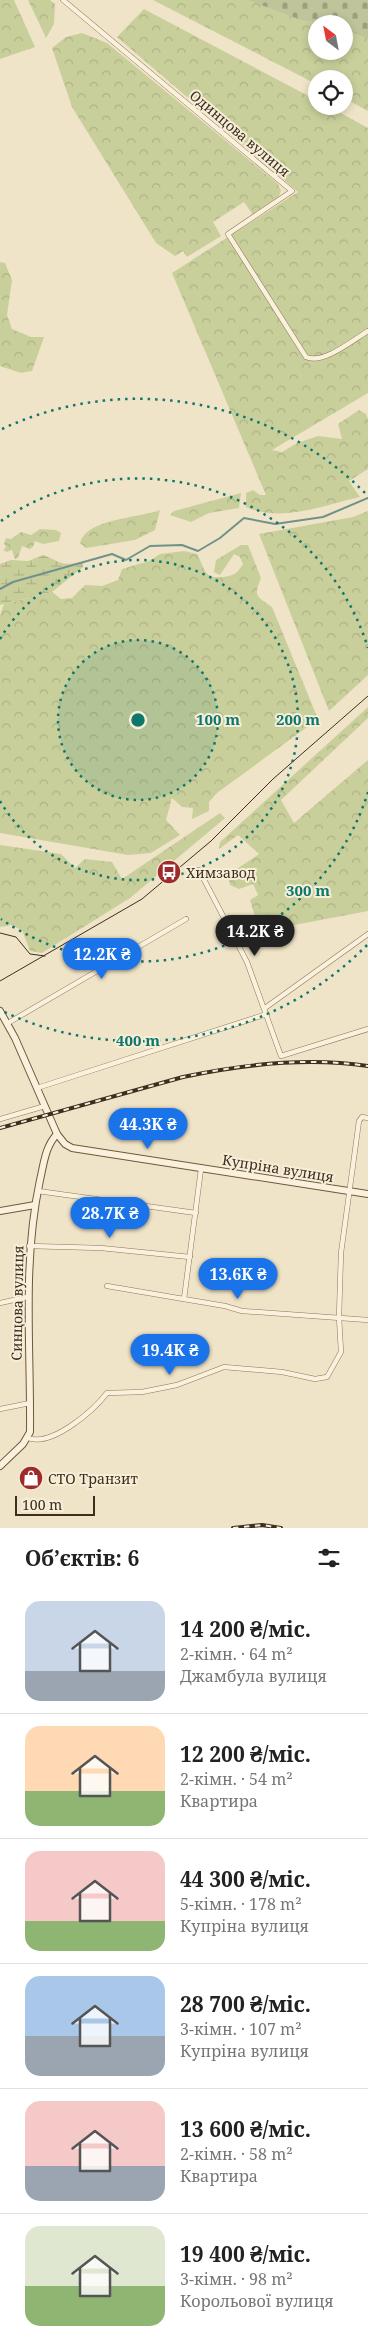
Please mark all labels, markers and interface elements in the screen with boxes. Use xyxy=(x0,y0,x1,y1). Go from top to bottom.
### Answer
north arrow xyxy=(308,15,352,60)
map controls xyxy=(308,15,353,115)
button: locate xyxy=(308,70,353,115)
street label: Одинцова вулиця xyxy=(186,85,294,181)
text: 100 m xyxy=(196,709,240,729)
text: 200 m xyxy=(276,709,320,729)
centre of rings xyxy=(129,711,147,729)
bus stop icon: Химзавод xyxy=(156,859,182,885)
place label: Химзавод xyxy=(186,863,256,882)
text: 300 m xyxy=(286,880,330,900)
pin: 14.2K ₴ xyxy=(209,914,301,957)
text: 14.2K ₴ xyxy=(227,920,284,942)
pin: 12.2K ₴ xyxy=(56,938,148,980)
text: 12.2K ₴ xyxy=(74,943,131,965)
text: 400 m xyxy=(116,1030,160,1050)
pin: 44.3K ₴ xyxy=(102,1108,194,1150)
text: 44.3K ₴ xyxy=(120,1113,177,1135)
street label: Купріна вулиця xyxy=(221,1150,335,1186)
pin: 28.7K ₴ xyxy=(64,1196,156,1239)
text: 28.7K ₴ xyxy=(82,1202,139,1224)
street label: Синцова вулиця xyxy=(6,1245,28,1361)
pin: 13.6K ₴ xyxy=(192,1258,284,1300)
text: 13.6K ₴ xyxy=(210,1263,267,1285)
pin: 19.4K ₴ xyxy=(124,1334,216,1376)
text: 19.4K ₴ xyxy=(142,1339,199,1361)
shop icon: СТО Транзит xyxy=(18,1465,44,1491)
place label: СТО Транзит xyxy=(48,1469,138,1488)
scale bar xyxy=(15,1493,95,1516)
text: 100 m xyxy=(22,1495,62,1514)
text: Об’єктів: 6 xyxy=(25,1544,139,1572)
icon: filters xyxy=(315,1544,343,1572)
text: 14 200 ₴/міс. xyxy=(180,1615,311,1643)
icon: home xyxy=(65,1621,125,1681)
text: 2-кімн. · 64 m² xyxy=(180,1643,293,1665)
text: Джамбула вулиця xyxy=(180,1665,327,1687)
text: 12 200 ₴/міс. xyxy=(180,1740,311,1768)
icon: home xyxy=(65,1746,125,1806)
text: 2-кімн. · 54 m² xyxy=(180,1768,293,1790)
text: Квартира xyxy=(180,1790,258,1812)
text: 44 300 ₴/міс. xyxy=(180,1865,311,1893)
icon: home xyxy=(65,1871,125,1931)
text: 5-кімн. · 178 m² xyxy=(180,1893,302,1915)
text: Купріна вулиця xyxy=(180,1915,309,1937)
text: 28 700 ₴/міс. xyxy=(180,1990,311,2018)
icon: home xyxy=(65,1996,125,2056)
text: 3-кімн. · 107 m² xyxy=(180,2018,302,2040)
text: Купріна вулиця xyxy=(180,2040,309,2062)
text: 13 600 ₴/міс. xyxy=(180,2115,311,2143)
icon: home xyxy=(65,2121,125,2181)
text: 2-кімн. · 58 m² xyxy=(180,2143,293,2165)
text: Квартира xyxy=(180,2165,258,2187)
text: 19 400 ₴/міс. xyxy=(180,2240,311,2268)
icon: home xyxy=(65,2246,125,2306)
text: 3-кімн. · 98 m² xyxy=(180,2268,293,2290)
text: Корольової вулиця xyxy=(180,2290,334,2312)

